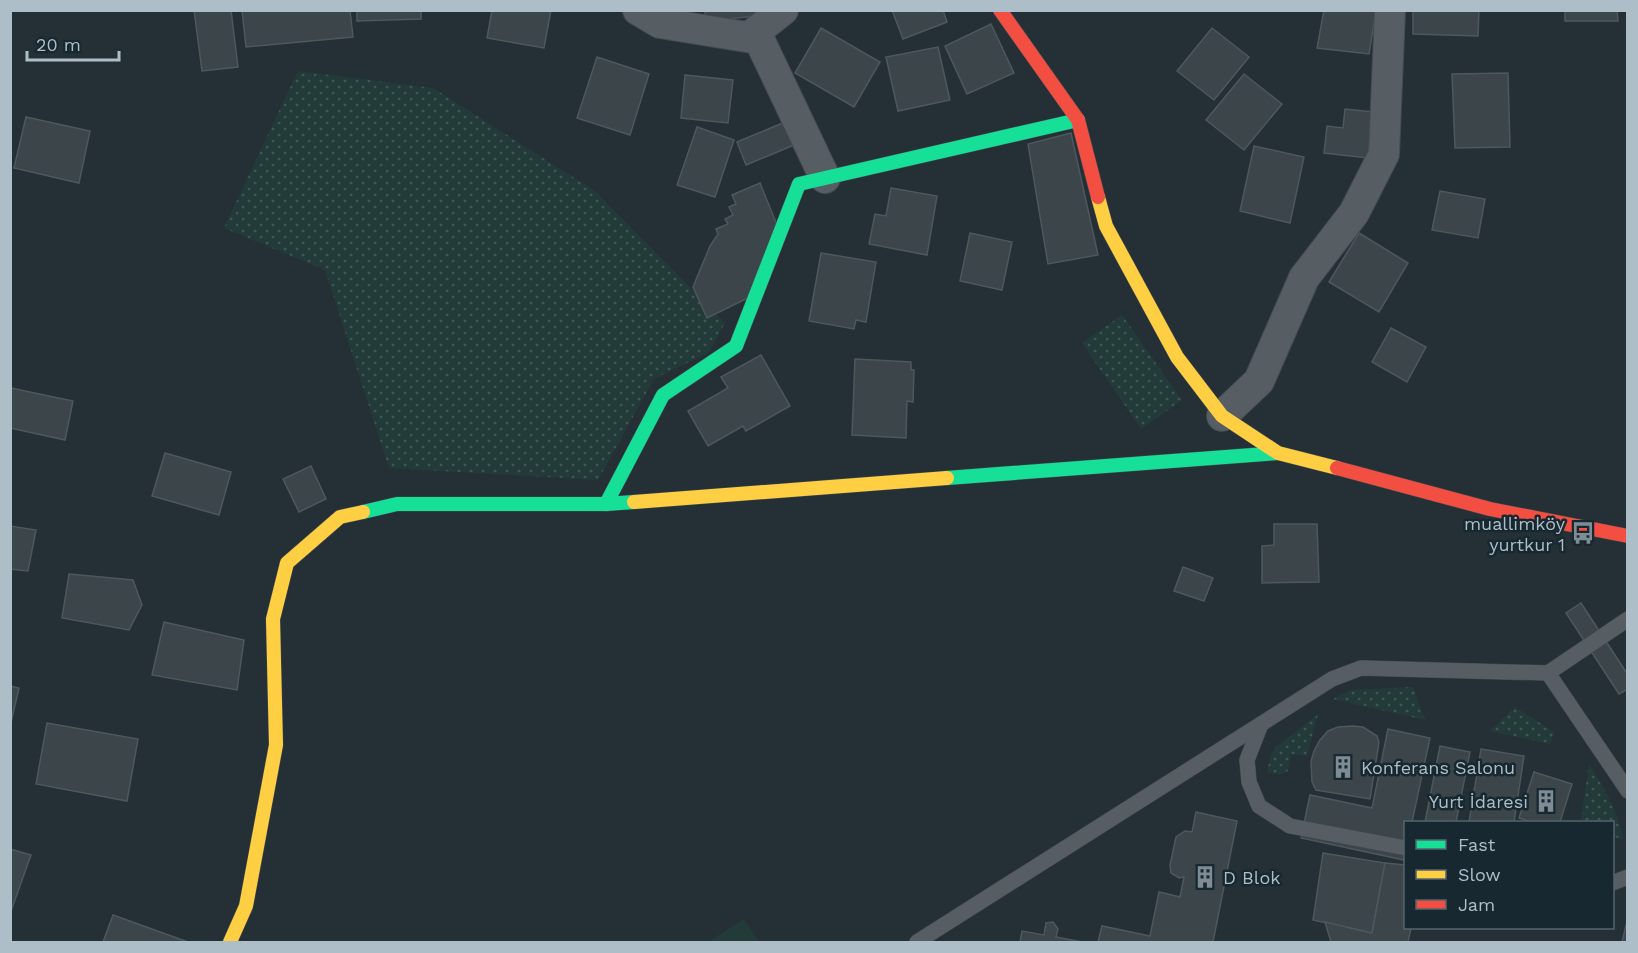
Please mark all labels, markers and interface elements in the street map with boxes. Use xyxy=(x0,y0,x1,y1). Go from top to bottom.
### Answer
scale bar xyxy=(27,24,118,62)
text: 20 m xyxy=(36,34,81,55)
place label: muallimköy yurtkur 1 xyxy=(1464,513,1566,555)
bus stop icon: muallimköy yurtkur 1 xyxy=(1570,520,1596,546)
building icon: Konferans Salonu xyxy=(1330,754,1356,780)
place label: Konferans Salonu xyxy=(1361,757,1515,778)
building icon: Yurt İdaresi xyxy=(1533,788,1559,814)
place label: Yurt İdaresi xyxy=(1429,791,1528,812)
legend xyxy=(1404,821,1614,929)
text: Fast xyxy=(1458,834,1496,855)
building icon: D Blok xyxy=(1192,864,1218,890)
text: Slow xyxy=(1458,864,1501,885)
place label: D Blok xyxy=(1223,867,1280,888)
text: Jam xyxy=(1458,894,1495,915)

